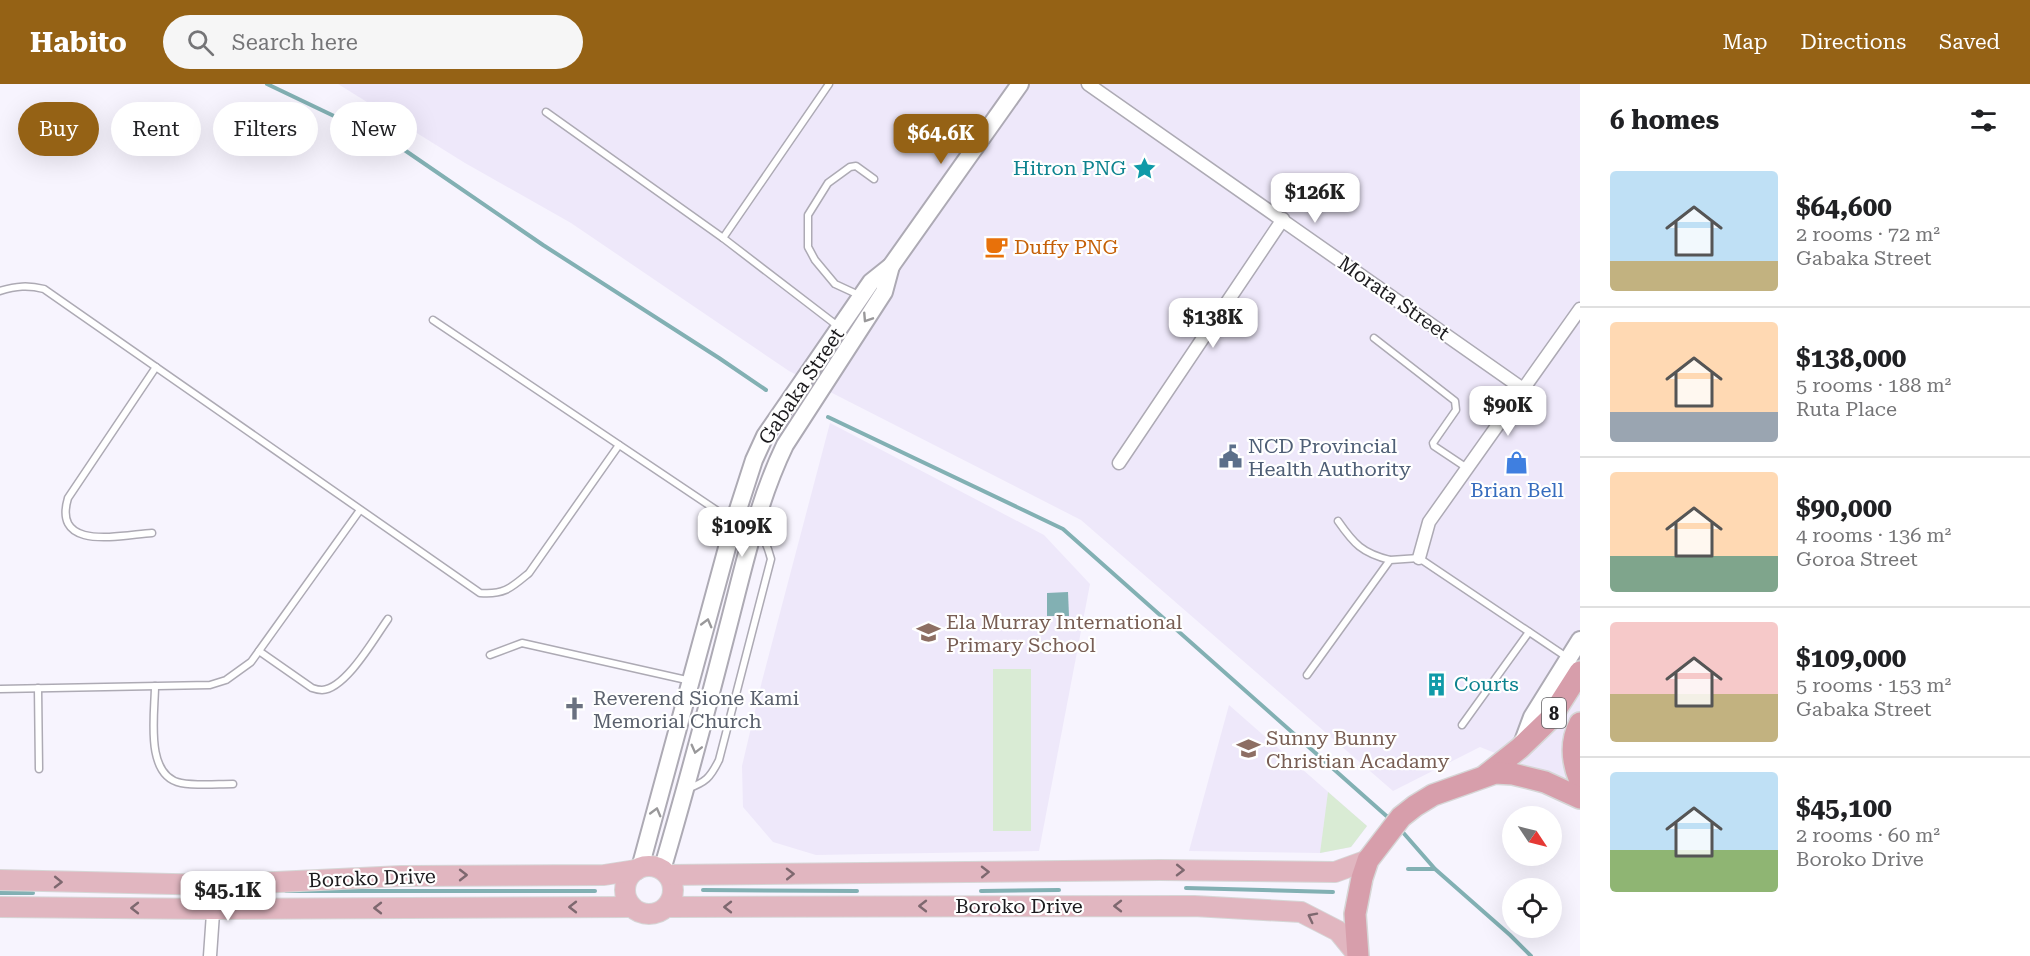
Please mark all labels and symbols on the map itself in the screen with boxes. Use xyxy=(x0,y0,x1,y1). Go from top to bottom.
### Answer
pin: $64.6K xyxy=(892,114,990,165)
place icon: Hitron PNG xyxy=(1131,155,1157,181)
place label: Hitron PNG xyxy=(1013,156,1127,180)
pin: $126K xyxy=(1273,173,1357,224)
cafe icon: Duffy PNG xyxy=(983,234,1009,260)
place label: Duffy PNG xyxy=(1014,235,1119,259)
street label: Morata Street xyxy=(1334,251,1455,346)
pin: $138K xyxy=(1171,298,1255,349)
one-way arrow xyxy=(863,312,874,323)
street label: Gabaka Street xyxy=(753,323,849,449)
pin: $90K xyxy=(1472,386,1544,437)
place label: NCD Provincial Health Authority xyxy=(1248,434,1411,481)
public building icon: NCD Provincial Health Authority xyxy=(1217,444,1243,470)
shop icon: Brian Bell xyxy=(1504,450,1530,476)
place label: Brian Bell xyxy=(1470,478,1564,502)
pin: $109K xyxy=(700,507,784,558)
place label: Ela Murray International Primary School xyxy=(946,610,1182,657)
one-way arrow xyxy=(700,619,712,629)
school or university icon: Ela Murray International Primary School xyxy=(915,620,941,646)
building icon: Courts xyxy=(1423,671,1449,697)
place label: Courts xyxy=(1454,672,1519,696)
place label: Reverend Sione Kami Memorial Church xyxy=(593,686,799,733)
church icon: Reverend Sione Kami Memorial Church xyxy=(562,696,588,722)
road number: 8 xyxy=(1542,698,1566,728)
place label: Sunny Bunny Christian Acadamy xyxy=(1266,726,1450,773)
school or university icon: Sunny Bunny Christian Acadamy xyxy=(1235,736,1261,762)
one-way arrow xyxy=(691,744,704,754)
north arrow xyxy=(1502,806,1562,866)
one-way arrow xyxy=(649,807,662,817)
street label: Boroko Drive xyxy=(308,864,436,892)
one-way arrow xyxy=(1175,864,1184,876)
one-way arrow xyxy=(980,866,989,878)
one-way arrow xyxy=(785,868,794,880)
one-way arrow xyxy=(458,869,467,881)
pin: $45.1K xyxy=(179,871,277,922)
one-way arrow xyxy=(54,875,63,888)
street label: Boroko Drive xyxy=(955,894,1083,918)
one-way arrow xyxy=(919,900,928,912)
one-way arrow xyxy=(1114,900,1123,912)
one-way arrow xyxy=(569,901,578,914)
one-way arrow xyxy=(724,901,733,913)
one-way arrow xyxy=(130,902,139,914)
one-way arrow xyxy=(374,902,383,914)
one-way arrow xyxy=(1307,913,1318,925)

